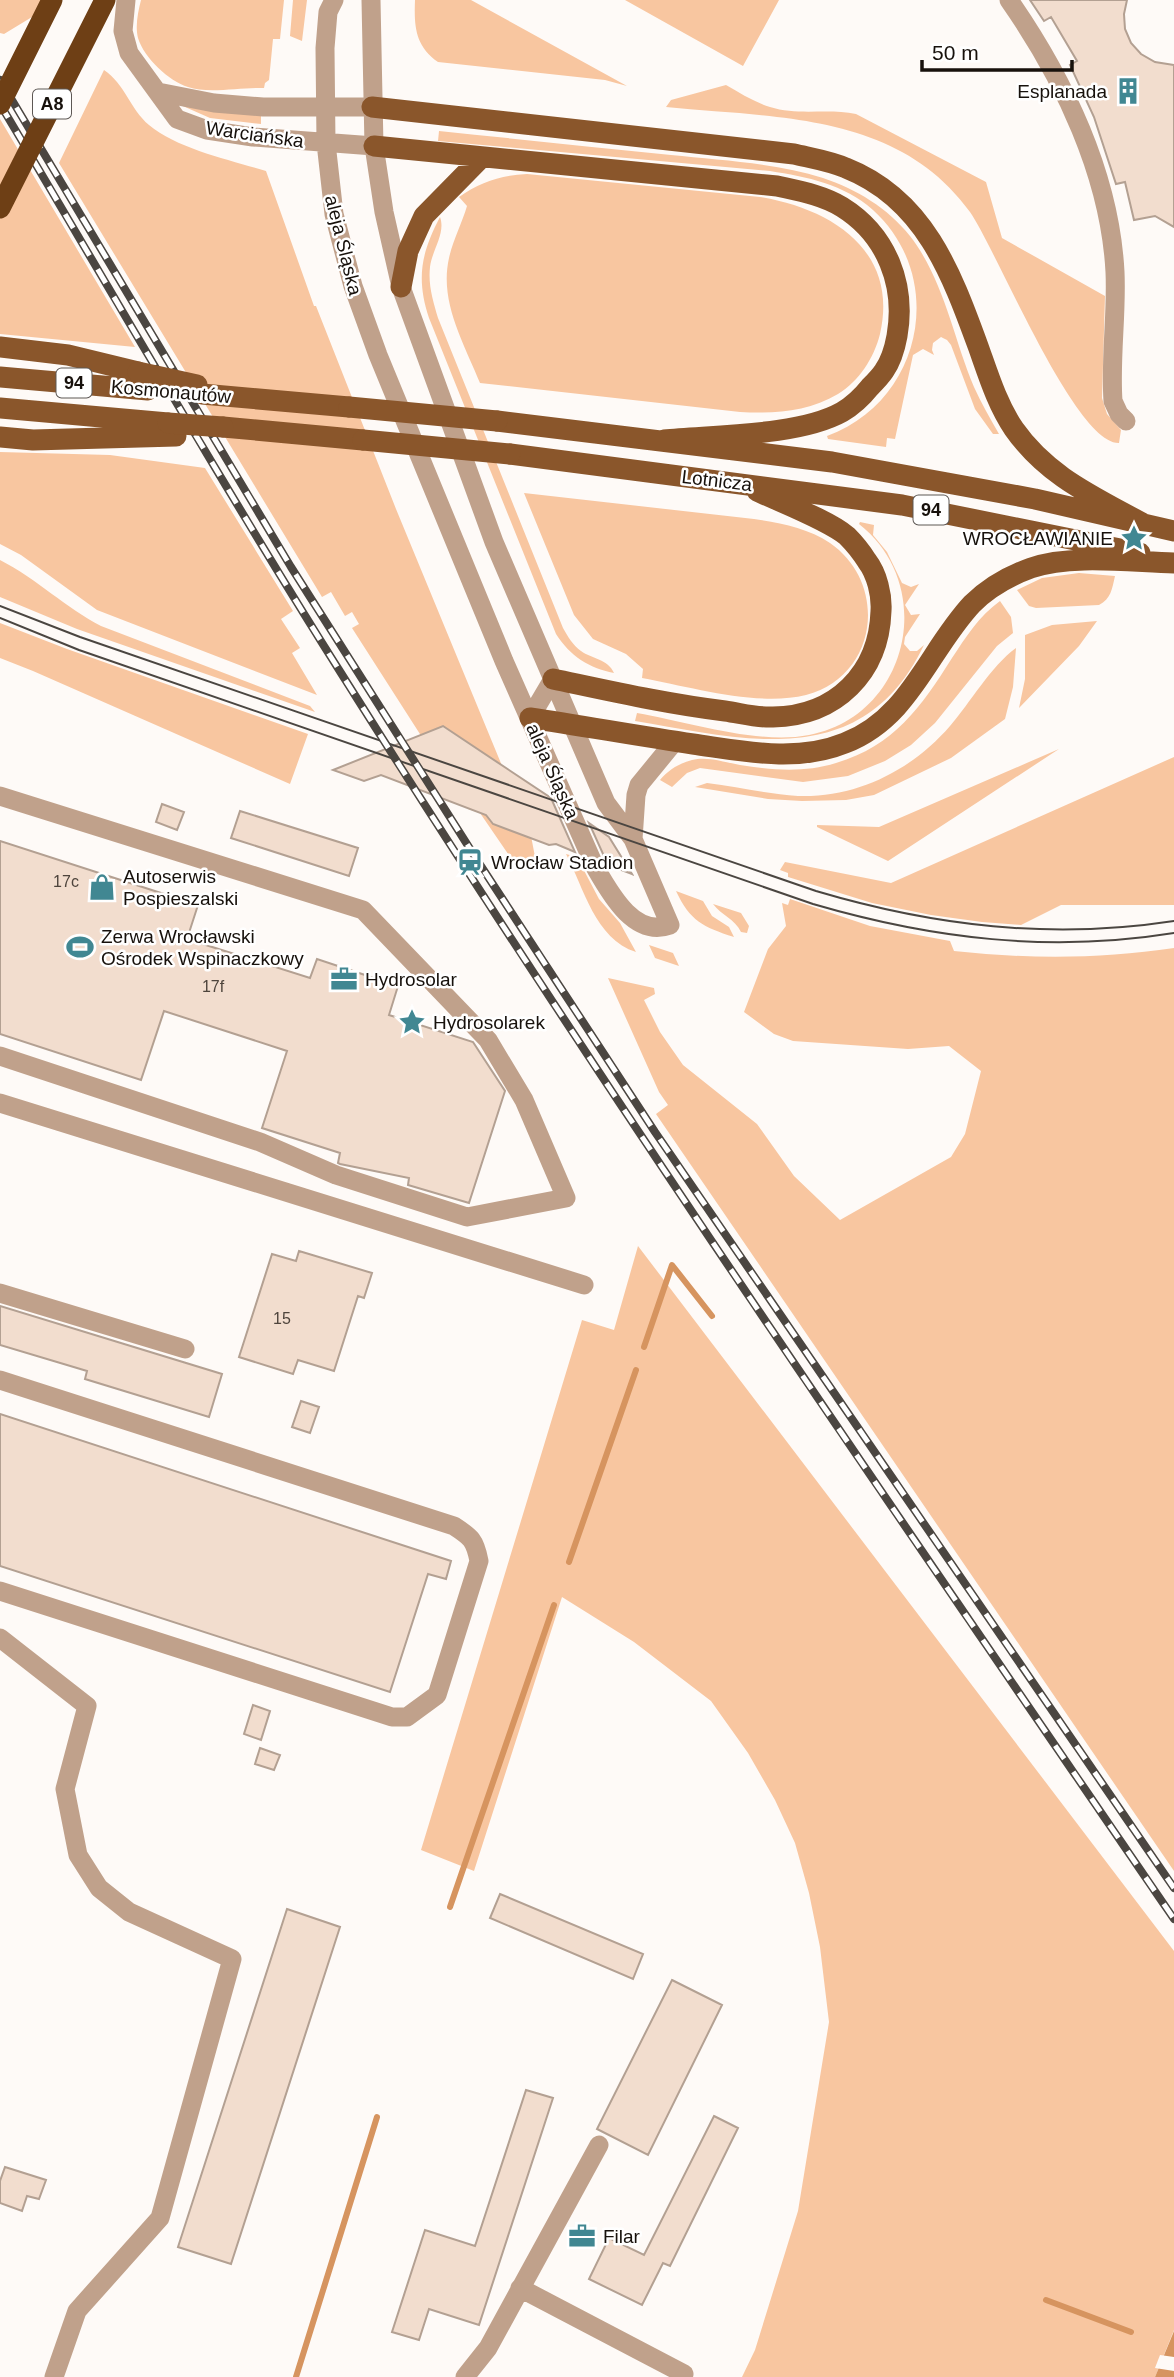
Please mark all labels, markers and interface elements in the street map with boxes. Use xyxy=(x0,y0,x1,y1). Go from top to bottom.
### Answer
scale bar xyxy=(922,28,1072,72)
text: 50 m xyxy=(932,41,979,64)
building icon: Esplanada xyxy=(1113,76,1143,106)
place label: Esplanada xyxy=(1017,81,1107,102)
road number: A8 xyxy=(33,90,71,119)
street label: Warciańska xyxy=(205,117,306,152)
street label: aleja Śląska xyxy=(321,193,366,298)
road number: 94 xyxy=(56,368,92,398)
street label: Kosmonautów xyxy=(110,376,232,407)
street label: Lotnicza xyxy=(681,466,754,495)
road number: 94 xyxy=(914,496,948,524)
place icon: WROCŁAWIANIE xyxy=(1119,523,1149,553)
place label: WROCŁAWIANIE xyxy=(963,528,1113,549)
street label: aleja Śląska xyxy=(522,720,583,823)
station icon: Wrocław Stadion xyxy=(455,847,485,877)
place label: Wrocław Stadion xyxy=(491,852,633,873)
place label: Autoserwis Pospieszalski xyxy=(123,866,238,909)
shop icon: Autoserwis Pospieszalski xyxy=(87,872,117,902)
house number: 17c xyxy=(53,873,79,890)
place label: Zerwa Wrocławski Ośrodek Wspinaczkowy xyxy=(101,926,304,969)
sports icon: Zerwa Wrocławski Ośrodek Wspinaczkowy xyxy=(65,932,95,962)
office icon: Hydrosolar xyxy=(329,964,359,994)
place label: Hydrosolar xyxy=(365,969,458,990)
house number: 17f xyxy=(202,978,225,995)
place icon: Hydrosolarek xyxy=(397,1007,427,1037)
place label: Hydrosolarek xyxy=(433,1012,545,1033)
house number: 15 xyxy=(273,1310,291,1327)
office icon: Filar xyxy=(567,2221,597,2251)
place label: Filar xyxy=(603,2226,641,2247)

